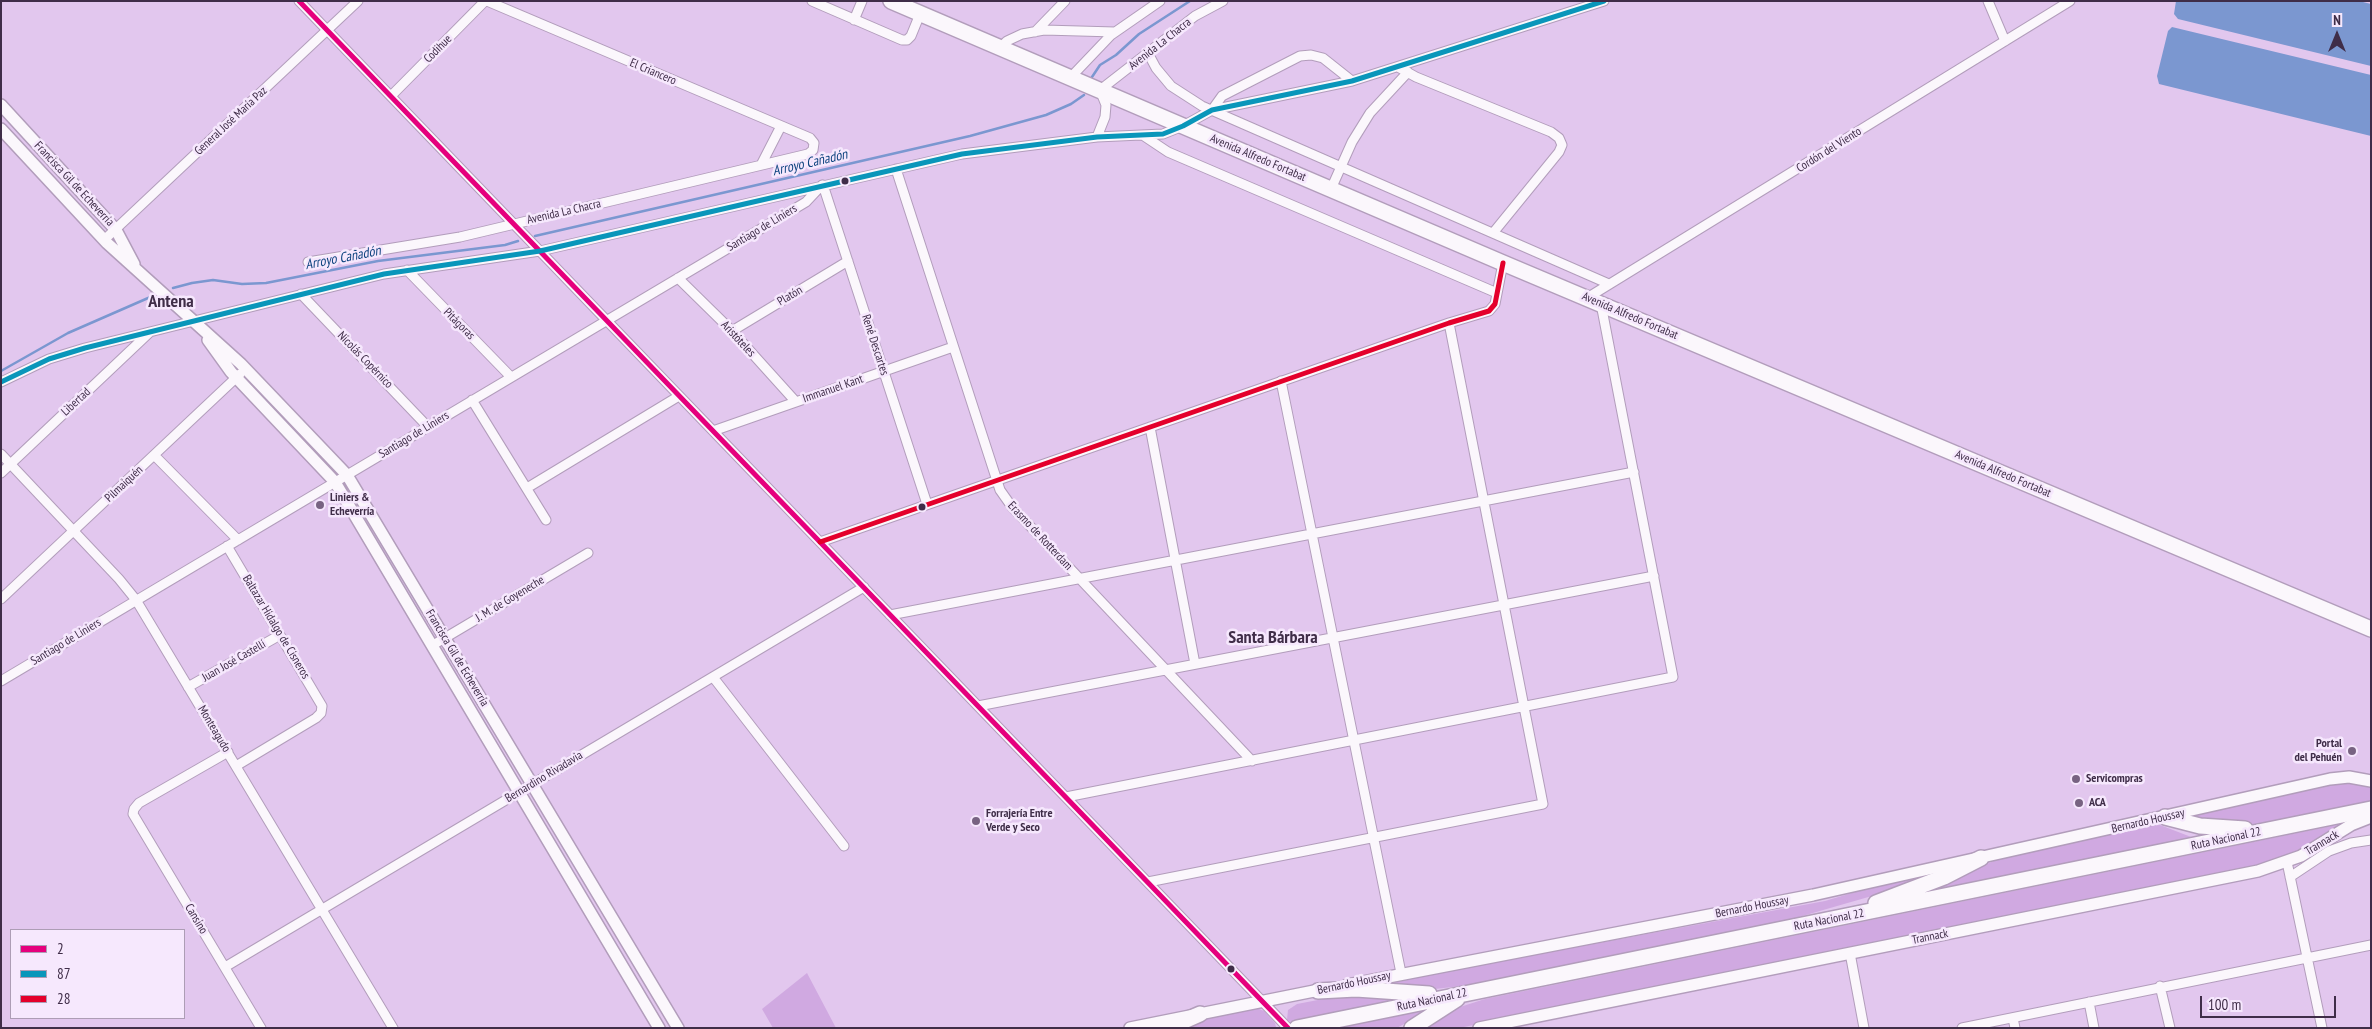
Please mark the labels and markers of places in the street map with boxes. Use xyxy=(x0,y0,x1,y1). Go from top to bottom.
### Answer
unlabelled marker xyxy=(840,176,850,186)
place label: Liniers & Echeverría xyxy=(330,491,374,519)
marker: Liniers & Echeverría xyxy=(314,499,326,511)
unlabelled marker xyxy=(917,502,927,512)
place label: Portal del Pehuén xyxy=(2294,737,2342,765)
marker: Portal del Pehuén xyxy=(2346,745,2358,757)
place label: Servicompras xyxy=(2086,772,2143,786)
marker: Servicompras xyxy=(2070,773,2082,785)
place label: ACA xyxy=(2089,796,2106,810)
marker: ACA xyxy=(2073,797,2085,809)
place label: Forrajería Entre Verde y Seco xyxy=(986,807,1053,835)
marker: Forrajería Entre Verde y Seco xyxy=(970,815,982,827)
unlabelled marker xyxy=(1226,964,1236,974)

